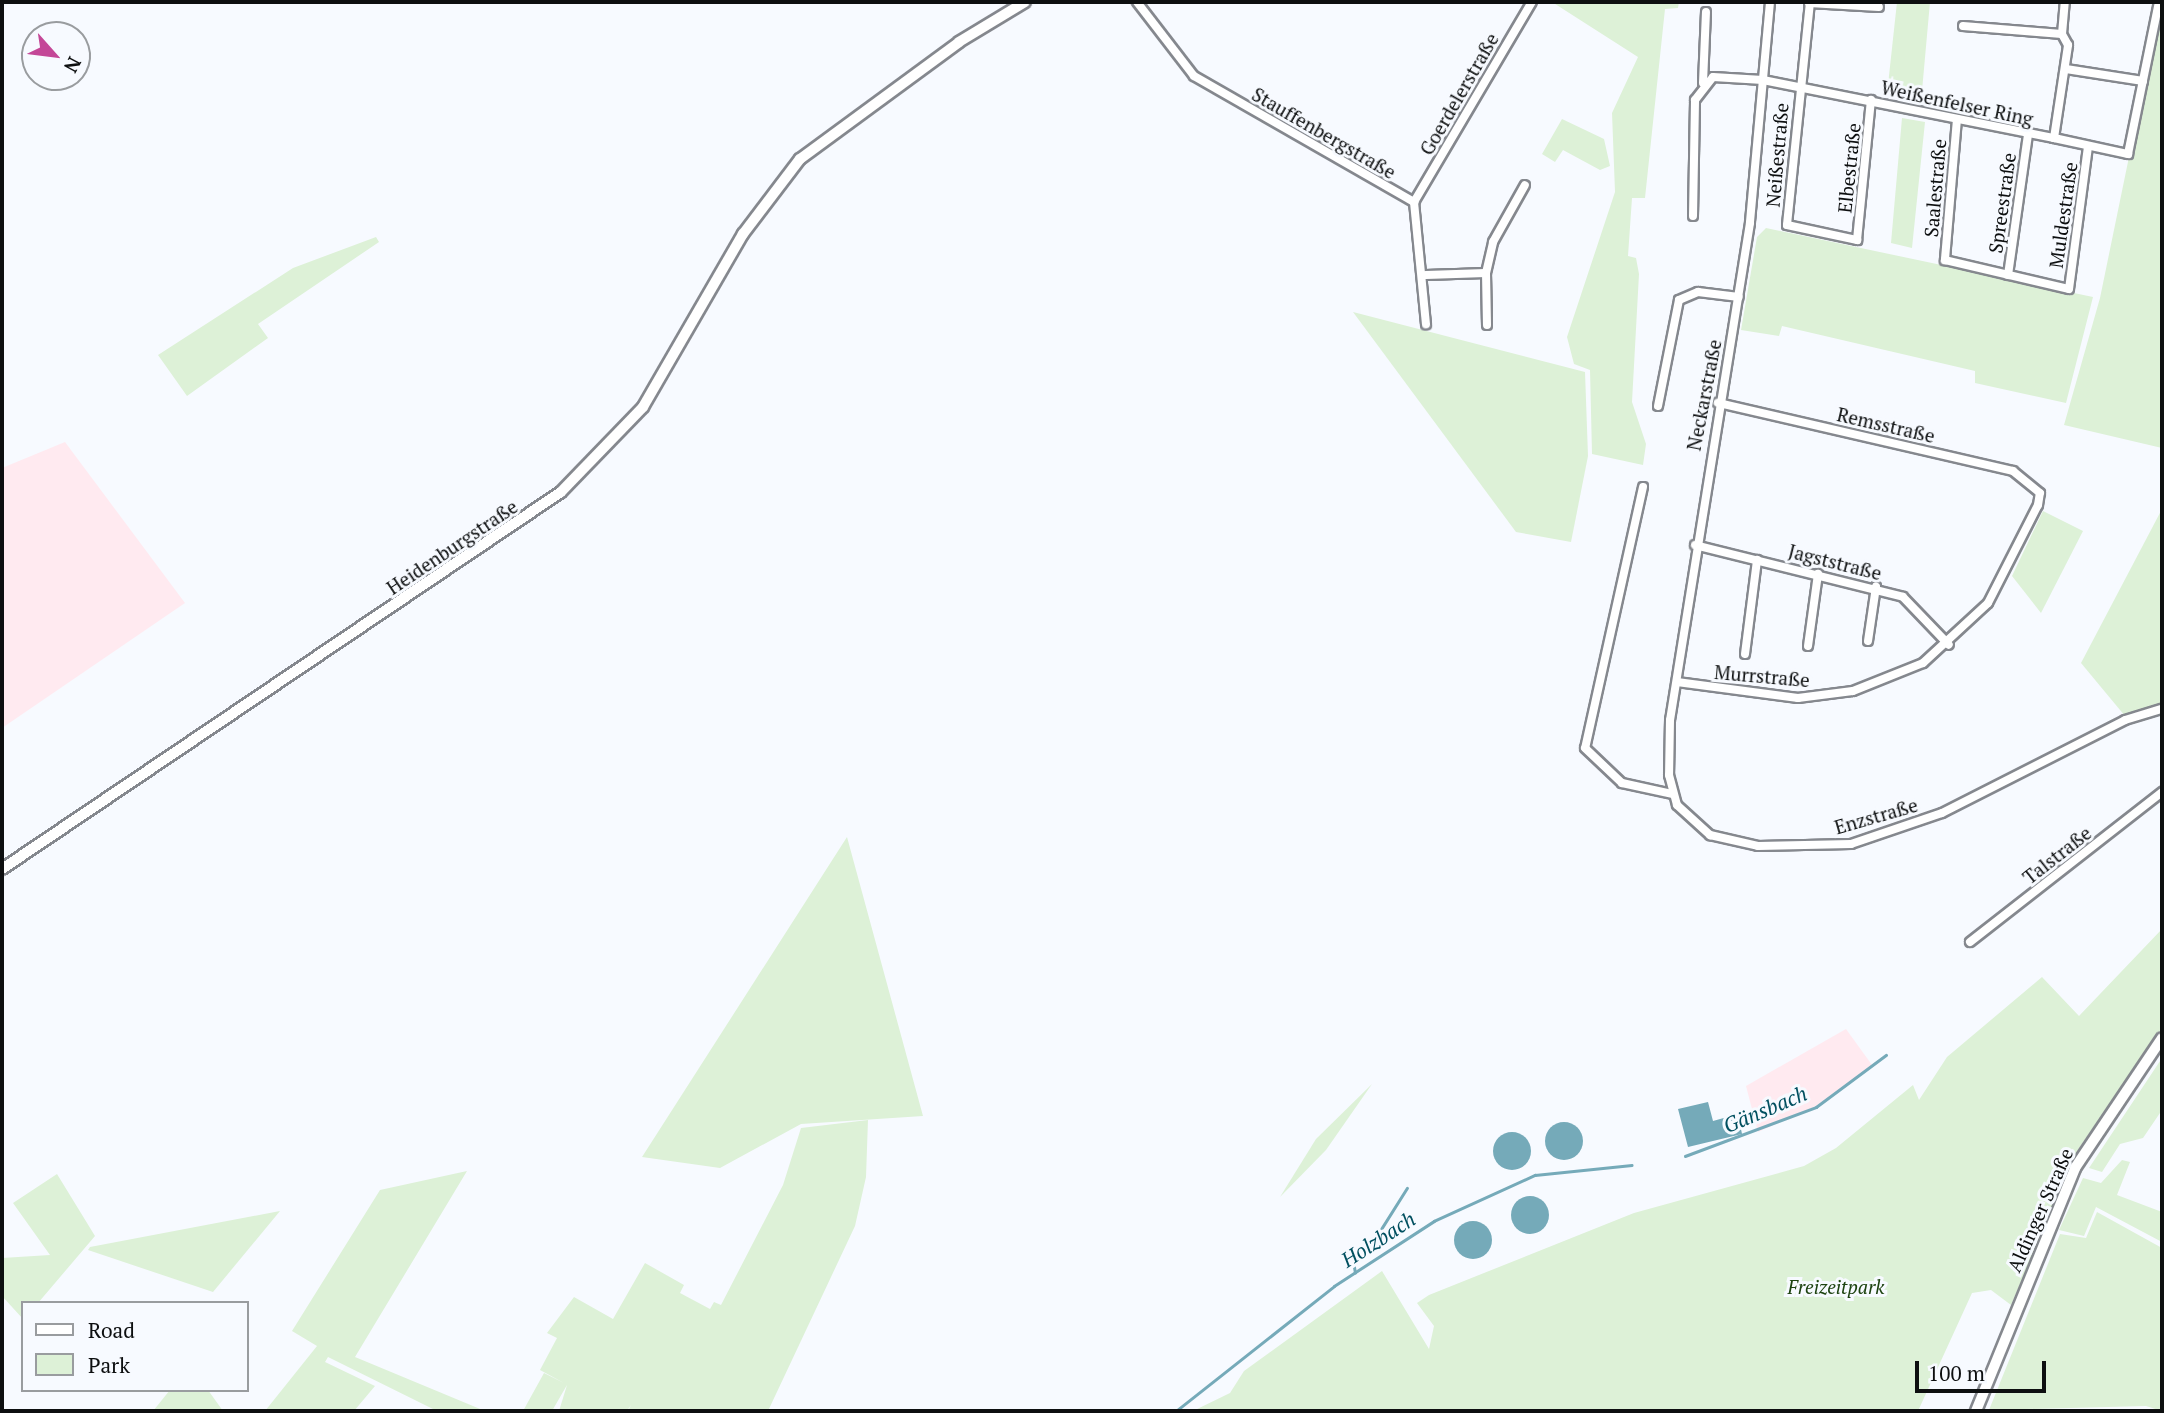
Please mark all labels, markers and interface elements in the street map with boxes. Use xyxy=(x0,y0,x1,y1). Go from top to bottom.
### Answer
north arrow xyxy=(21,21,91,91)
street label: Goerdelerstraße xyxy=(1415,29,1503,159)
text: N xyxy=(59,53,88,77)
street label: Weißenfelser Ring xyxy=(1879,76,2035,130)
street label: Stauffenbergstraße xyxy=(1248,83,1400,183)
street label: Neißestraße xyxy=(1761,102,1793,208)
street label: Elbestraße xyxy=(1833,122,1865,214)
street label: Saalestraße xyxy=(1919,138,1951,238)
street label: Spreestraße xyxy=(1984,151,2020,255)
street label: Muldestraße xyxy=(2044,160,2082,270)
street label: Neckarstraße xyxy=(1682,337,1726,453)
street label: Remsstraße xyxy=(1835,403,1937,447)
street label: Heidenburgstraße xyxy=(382,495,522,599)
street label: Jagststraße xyxy=(1786,539,1884,585)
street label: Murrstraße xyxy=(1713,660,1811,692)
street label: Enzstraße xyxy=(1832,793,1920,839)
street label: Talstraße xyxy=(2018,821,2096,889)
water label: Gänsbach xyxy=(1719,1080,1811,1138)
street label: Aldinger Straße xyxy=(2002,1144,2078,1276)
water label: Holzbach xyxy=(1336,1206,1420,1272)
park label: Freizeitpark xyxy=(1788,1276,1884,1298)
legend xyxy=(21,1301,248,1392)
text: Road xyxy=(88,1316,135,1344)
scale bar xyxy=(1919,1346,2050,1390)
text: Park xyxy=(88,1351,130,1379)
text: 100 m xyxy=(1928,1359,1985,1387)

